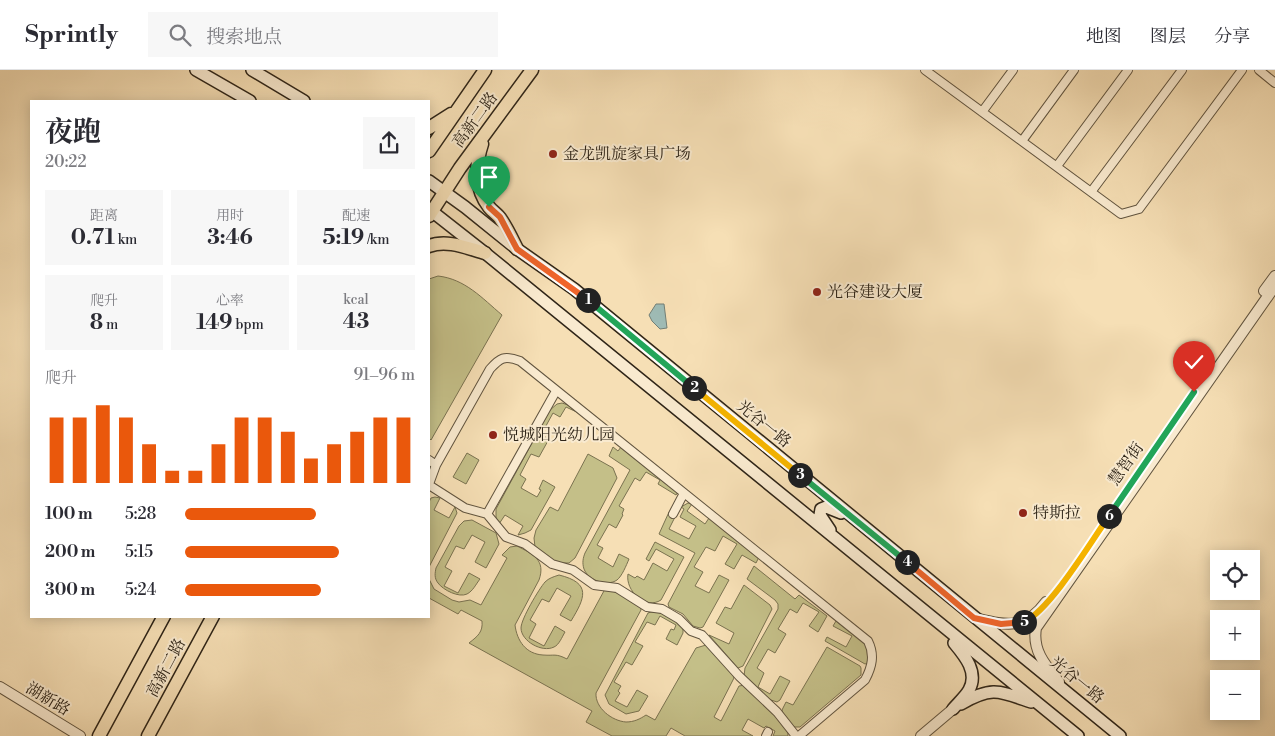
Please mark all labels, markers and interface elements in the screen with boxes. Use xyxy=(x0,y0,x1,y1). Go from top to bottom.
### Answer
search box xyxy=(148,12,498,57)
text: Sprintly xyxy=(25,20,118,50)
icon: search xyxy=(166,21,194,49)
text: 搜索地点 xyxy=(206,25,282,49)
text: 地图 xyxy=(1086,25,1122,48)
text: 图层 xyxy=(1150,25,1186,48)
text: 分享 xyxy=(1214,25,1250,48)
street label: 高新二路 xyxy=(448,88,502,152)
text: 夜跑 xyxy=(45,115,101,150)
button: share xyxy=(363,117,415,169)
place label: 金龙凯旋家具广场 xyxy=(563,144,691,164)
marker: 金龙凯旋家具广场 xyxy=(547,148,559,160)
text: 20:22 xyxy=(45,152,87,172)
pin xyxy=(468,156,510,207)
icon: arrive xyxy=(475,163,503,191)
text: 距离 xyxy=(90,207,118,225)
text: 用时 xyxy=(216,207,244,225)
text: 配速 xyxy=(342,207,370,225)
text: 0.71 xyxy=(71,225,115,251)
text: 3:46 xyxy=(207,225,253,251)
text: 5:19 xyxy=(323,225,364,251)
text: km xyxy=(115,231,137,249)
text: /km xyxy=(364,231,389,249)
place label: 光谷建设大厦 xyxy=(827,282,923,302)
marker: 光谷建设大厦 xyxy=(811,286,823,298)
pin: 1 xyxy=(576,288,600,312)
text: kcal xyxy=(343,291,369,309)
text: 1 xyxy=(585,291,592,309)
text: 爬升 xyxy=(90,292,118,310)
text: 心率 xyxy=(216,292,244,310)
text: 43 xyxy=(343,309,369,335)
text: 8 xyxy=(90,310,103,336)
text: 149 xyxy=(196,310,233,336)
text: m xyxy=(103,316,118,334)
text: bpm xyxy=(233,316,264,334)
pin xyxy=(1173,341,1215,392)
icon: check xyxy=(1180,348,1208,376)
text: 91–96 m xyxy=(354,365,415,385)
text: 爬升 xyxy=(45,368,77,388)
pin: 2 xyxy=(682,376,706,400)
text: 2 xyxy=(690,379,699,397)
street label: 光谷一路 xyxy=(733,396,795,452)
place label: 悦城阳光幼儿园 xyxy=(503,425,615,445)
marker: 悦城阳光幼儿园 xyxy=(487,429,499,441)
street label: 慧智街 xyxy=(1104,439,1148,489)
pin: 3 xyxy=(788,462,812,488)
text: 3 xyxy=(796,466,805,484)
place label: 特斯拉 xyxy=(1033,503,1081,523)
text: 100 m xyxy=(45,504,93,524)
text: 5:28 xyxy=(125,504,156,524)
pin: 6 xyxy=(1096,504,1122,528)
marker: 特斯拉 xyxy=(1017,507,1029,519)
text: 6 xyxy=(1105,507,1114,525)
text: 200 m xyxy=(45,542,95,562)
text: 5:15 xyxy=(125,542,153,562)
pin: 4 xyxy=(894,550,920,574)
map controls xyxy=(1210,550,1260,720)
button: locate xyxy=(1210,550,1260,600)
text: 4 xyxy=(903,553,912,571)
text: 300 m xyxy=(45,580,95,600)
text: 5:24 xyxy=(125,580,156,600)
pin: 5 xyxy=(1012,610,1036,634)
button: + xyxy=(1210,610,1260,660)
text: 5 xyxy=(1020,613,1029,631)
street label: 高新二路 xyxy=(142,635,190,701)
street label: 光谷一路 xyxy=(1046,652,1108,708)
button: − xyxy=(1210,670,1260,720)
street label: 湖新路 xyxy=(22,678,74,720)

